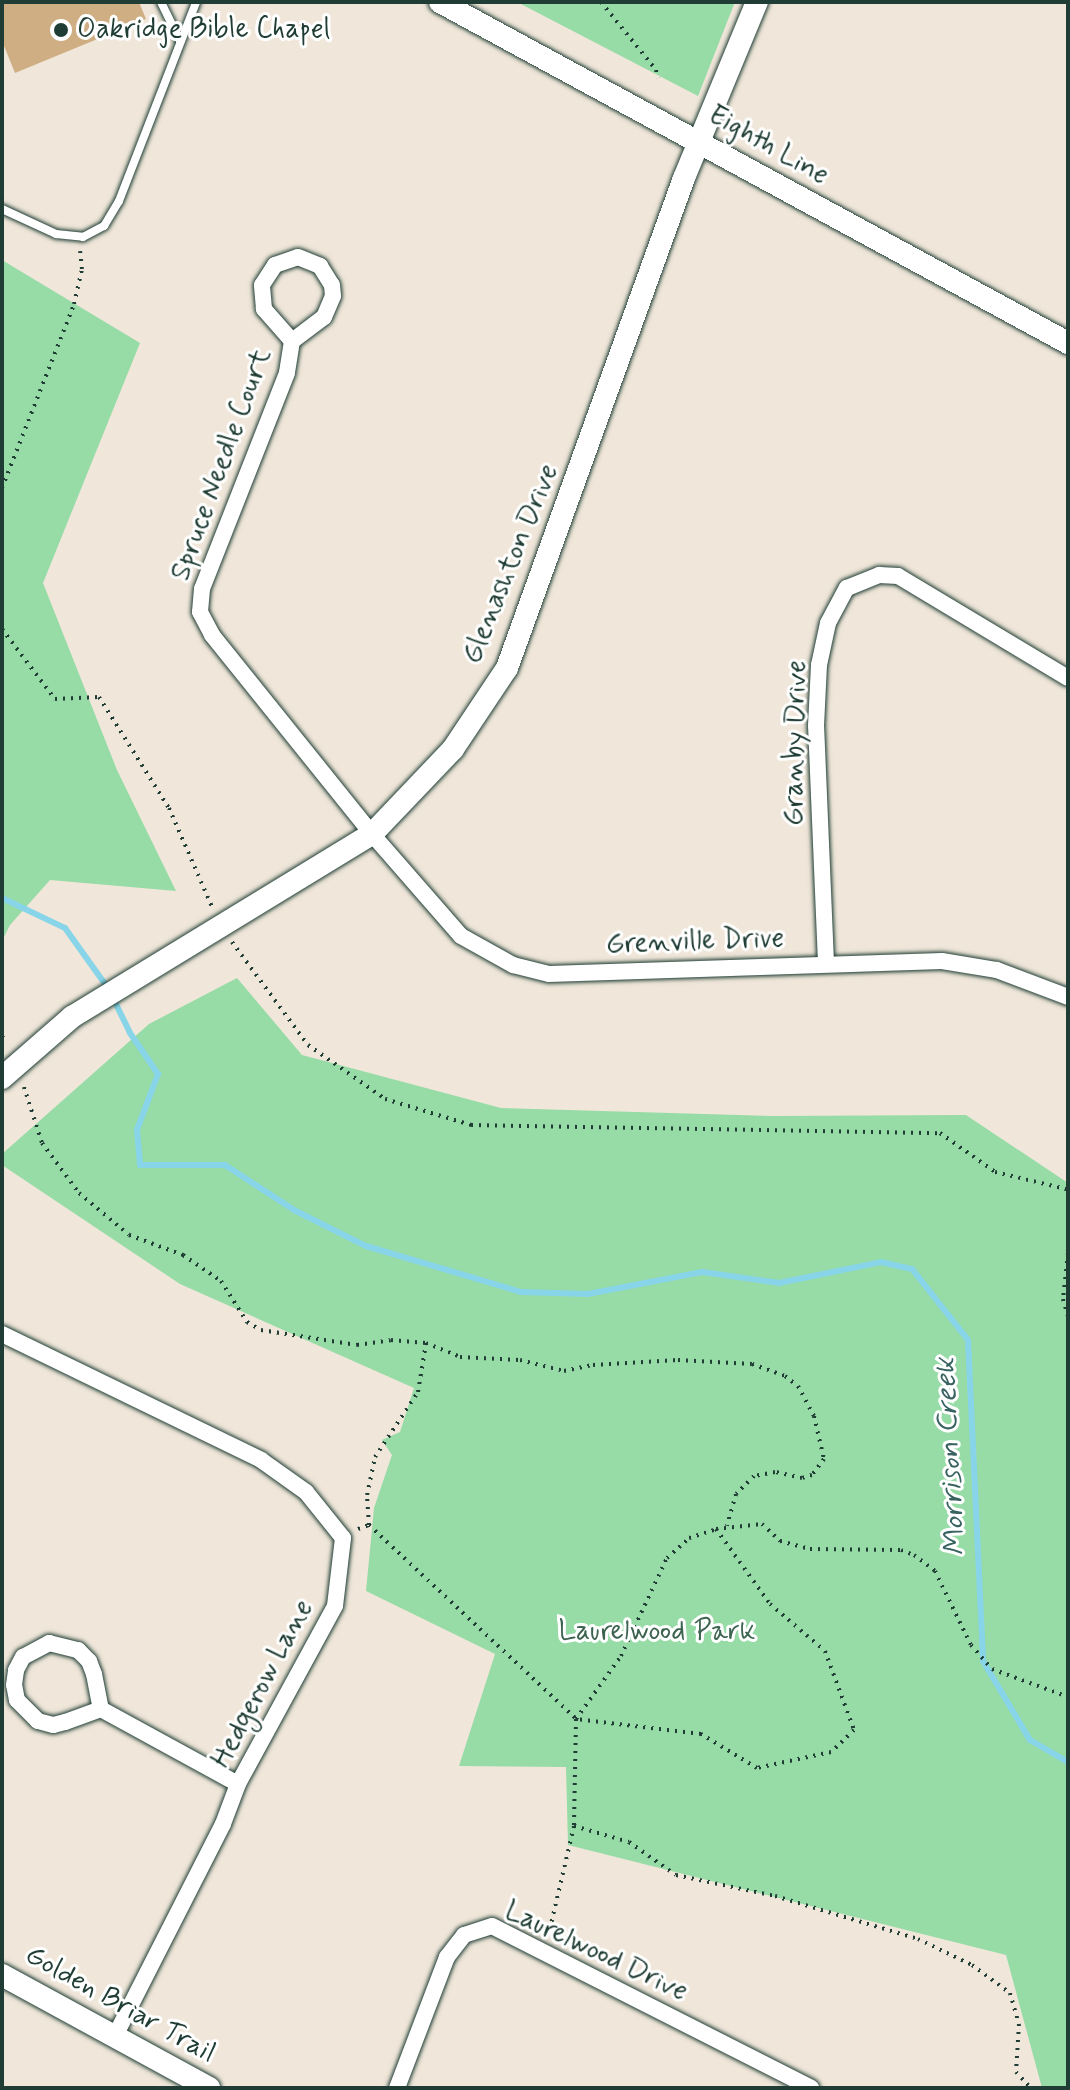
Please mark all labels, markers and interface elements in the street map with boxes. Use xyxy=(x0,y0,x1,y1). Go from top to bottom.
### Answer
place label: Oakridge Bible Chapel xyxy=(77,13,337,47)
marker: Oakridge Bible Chapel xyxy=(52,21,70,39)
street label: Eighth Line xyxy=(702,99,834,193)
street label: Spruce Needle Court xyxy=(166,347,278,583)
street label: Glenashton Drive xyxy=(456,460,566,668)
street label: Granby Drive xyxy=(778,661,814,825)
street label: Grenville Drive xyxy=(605,922,785,962)
water label: Morrison Creek xyxy=(928,1358,974,1556)
street label: Hedgerow Lane xyxy=(205,1596,321,1772)
park label: Laurelwood Park xyxy=(562,1615,752,1649)
street label: Laurelwood Drive xyxy=(500,1895,692,2009)
street label: Golden Briar Trail xyxy=(21,1940,219,2070)

